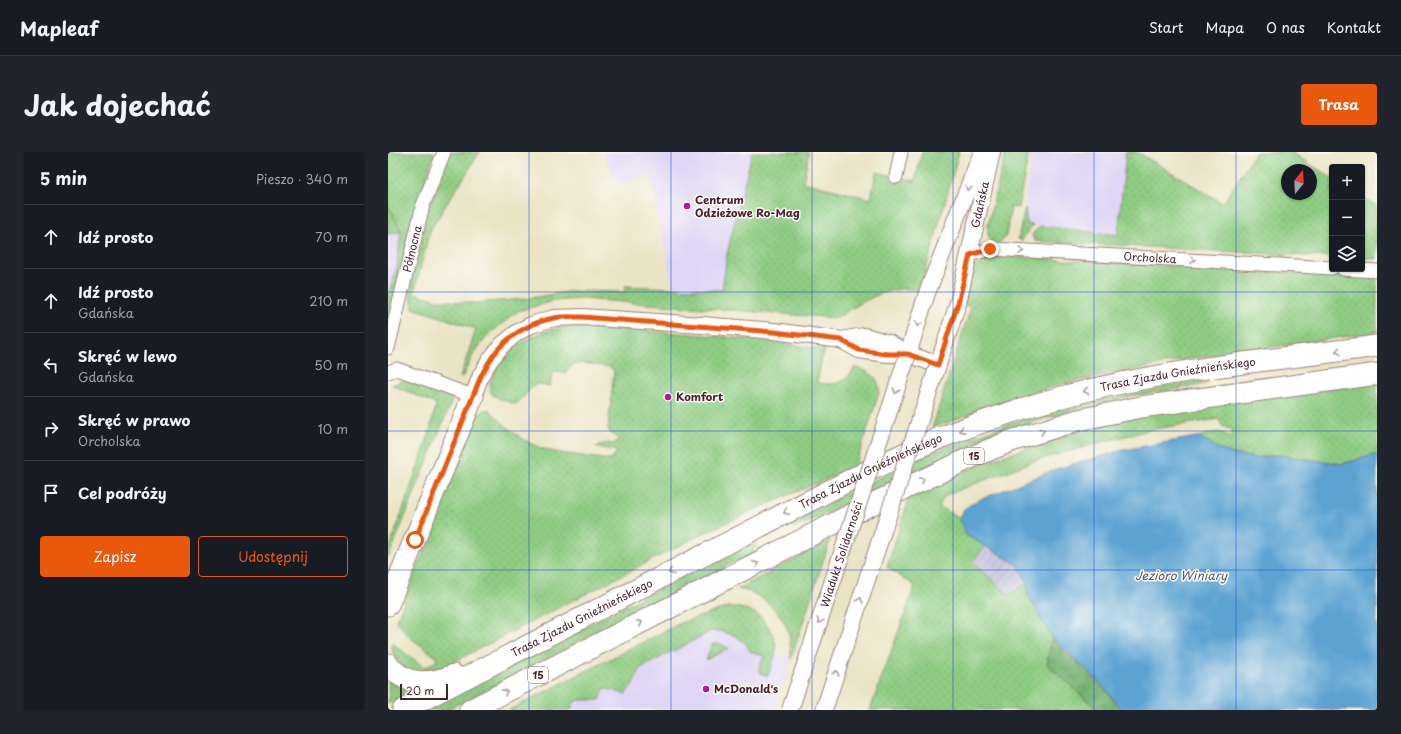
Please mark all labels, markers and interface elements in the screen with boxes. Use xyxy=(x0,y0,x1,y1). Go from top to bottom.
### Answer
text: Mapleaf xyxy=(20,14,98,42)
text: Start xyxy=(1149,17,1184,38)
text: Mapa xyxy=(1206,17,1244,38)
text: O nas xyxy=(1266,17,1305,38)
text: Kontakt xyxy=(1327,17,1381,38)
text: Jak dojechać xyxy=(24,83,211,126)
button: Trasa xyxy=(1301,84,1377,125)
north arrow xyxy=(1281,164,1317,200)
map controls xyxy=(1329,164,1365,272)
button: + xyxy=(1329,164,1365,200)
text: 5 min xyxy=(40,165,87,191)
text: Pieszo · 340 m xyxy=(256,169,348,188)
street label: Gdańska xyxy=(966,179,993,229)
one-way arrow xyxy=(964,185,972,192)
place label: Centrum Odzieżowe Ro-Mag xyxy=(695,191,800,221)
button: − xyxy=(1329,200,1365,236)
marker: Centrum Odzieżowe Ro-Mag xyxy=(682,201,692,211)
street label: Północna xyxy=(398,223,426,274)
text: Idź prosto xyxy=(78,225,153,248)
icon: ahead xyxy=(40,226,62,248)
text: 70 m xyxy=(315,227,348,246)
button: layers xyxy=(1329,236,1365,272)
route end xyxy=(981,240,999,258)
one-way arrow xyxy=(1018,246,1024,255)
street label: Orcholska xyxy=(1123,247,1177,267)
one-way arrow xyxy=(1190,256,1196,265)
text: Idź prosto xyxy=(78,280,153,303)
icon: ahead xyxy=(40,290,62,312)
text: 210 m xyxy=(309,291,348,310)
text: Gdańska xyxy=(78,303,134,322)
one-way arrow xyxy=(914,320,923,327)
text: Skręć w lewo xyxy=(78,344,177,367)
one-way arrow xyxy=(1335,346,1341,355)
street label: Trasa Zjazdu Gnieźnieńskiego xyxy=(1098,352,1256,395)
icon: left xyxy=(40,354,62,376)
text: 50 m xyxy=(314,355,348,374)
text: Gdańska xyxy=(78,367,134,386)
one-way arrow xyxy=(1083,387,1089,395)
place label: Komfort xyxy=(676,388,723,405)
one-way arrow xyxy=(892,388,901,395)
marker: Komfort xyxy=(663,392,673,402)
text: Skręć w prawo xyxy=(78,408,191,431)
icon: right xyxy=(40,418,62,440)
text: 10 m xyxy=(318,419,348,438)
one-way arrow xyxy=(958,425,965,433)
one-way arrow xyxy=(1039,427,1046,436)
street label: Trasa Zjazdu Gnieźnieńskiego xyxy=(796,429,944,513)
text: Orcholska xyxy=(78,431,141,450)
road number: 15 xyxy=(964,448,984,464)
one-way arrow xyxy=(918,477,926,485)
text: Cel podróży xyxy=(78,481,166,504)
icon: arrive xyxy=(40,482,62,504)
street label: Wiadukt Solidarności xyxy=(816,499,867,610)
one-way arrow xyxy=(783,507,791,515)
route start xyxy=(406,531,424,549)
button: Zapisz xyxy=(40,536,190,577)
button: Udostępnij xyxy=(198,536,348,577)
one-way arrow xyxy=(752,561,759,569)
water label: Jezioro Winiary xyxy=(1135,566,1228,584)
one-way arrow xyxy=(668,567,675,575)
street label: Trasa Zjazdu Gnieźnieńskiego xyxy=(508,574,655,661)
one-way arrow xyxy=(855,596,864,603)
one-way arrow xyxy=(816,617,825,624)
one-way arrow xyxy=(636,620,644,628)
road number: 15 xyxy=(528,667,548,683)
one-way arrow xyxy=(831,670,840,677)
place label: McDonald's xyxy=(714,680,778,697)
scale bar xyxy=(400,682,448,701)
text: 20 m xyxy=(406,682,434,699)
marker: McDonald's xyxy=(701,684,711,694)
one-way arrow xyxy=(500,689,508,697)

